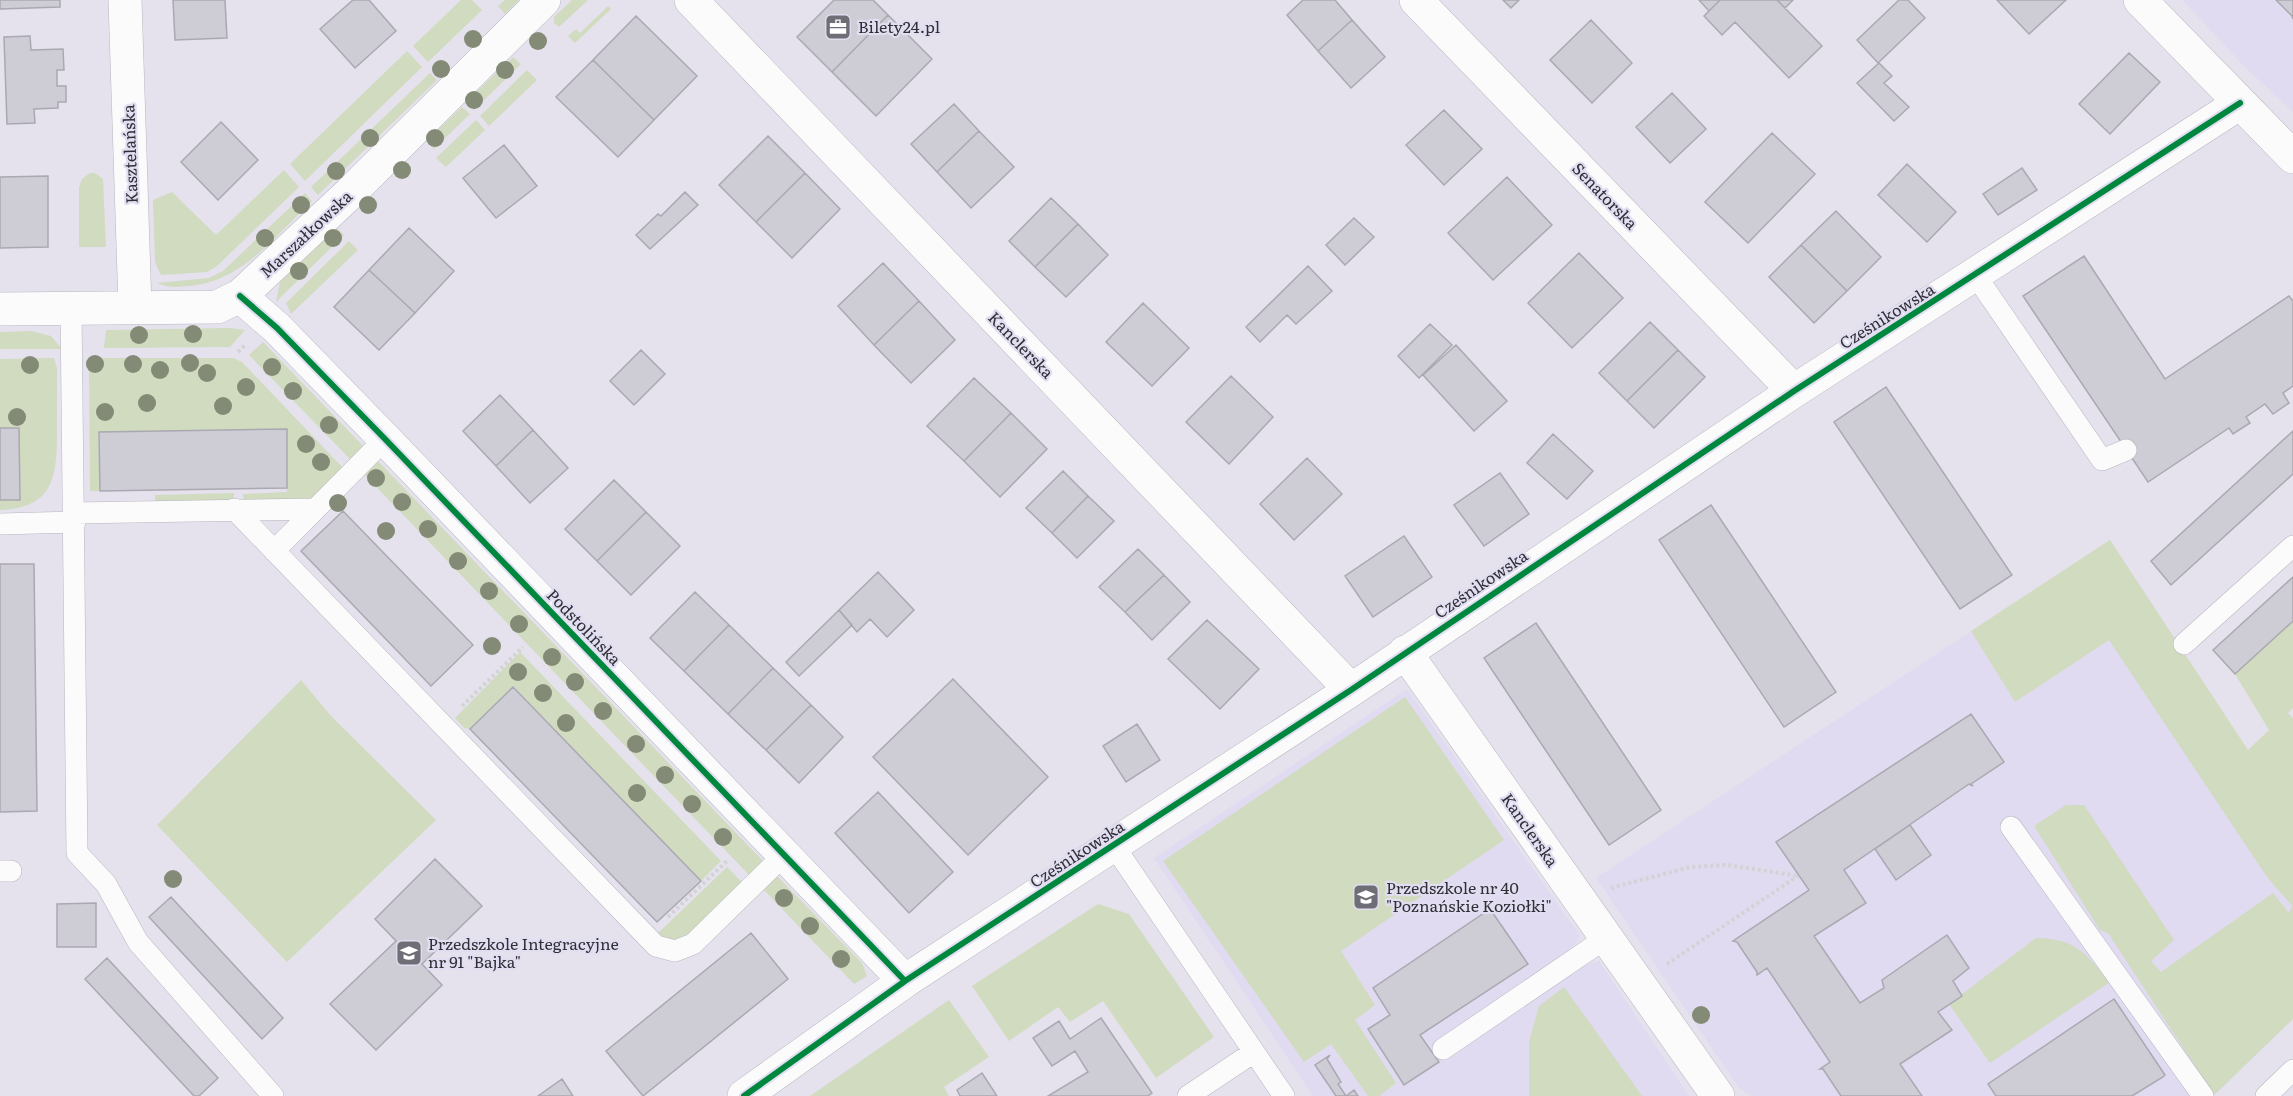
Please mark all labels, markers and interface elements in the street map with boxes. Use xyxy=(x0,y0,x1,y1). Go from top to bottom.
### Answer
office icon: Bilety24.pl xyxy=(823,12,853,42)
place label: Bilety24.pl xyxy=(858,14,940,38)
street label: Kasztelańska xyxy=(115,104,143,204)
street label: Senatorska xyxy=(1567,156,1644,235)
street label: Marszałkowska xyxy=(254,184,357,283)
street label: Cześnikowska xyxy=(1834,276,1939,354)
street label: Kanclerska xyxy=(984,305,1060,384)
street label: Cześnikowska xyxy=(1429,543,1532,623)
street label: Podstolińska xyxy=(542,583,628,670)
street label: Kanclerska xyxy=(1497,788,1565,871)
street label: Cześnikowska xyxy=(1025,813,1129,893)
place label: Przedszkole nr 40 "Poznańskie Koziołki" xyxy=(1386,875,1552,917)
school or university icon: Przedszkole nr 40 "Poznańskie Koziołki" xyxy=(1351,882,1381,912)
place label: Przedszkole Integracyjne nr 91 "Bajka" xyxy=(428,931,619,973)
school or university icon: Przedszkole Integracyjne nr 91 "Bajka" xyxy=(394,938,424,968)

